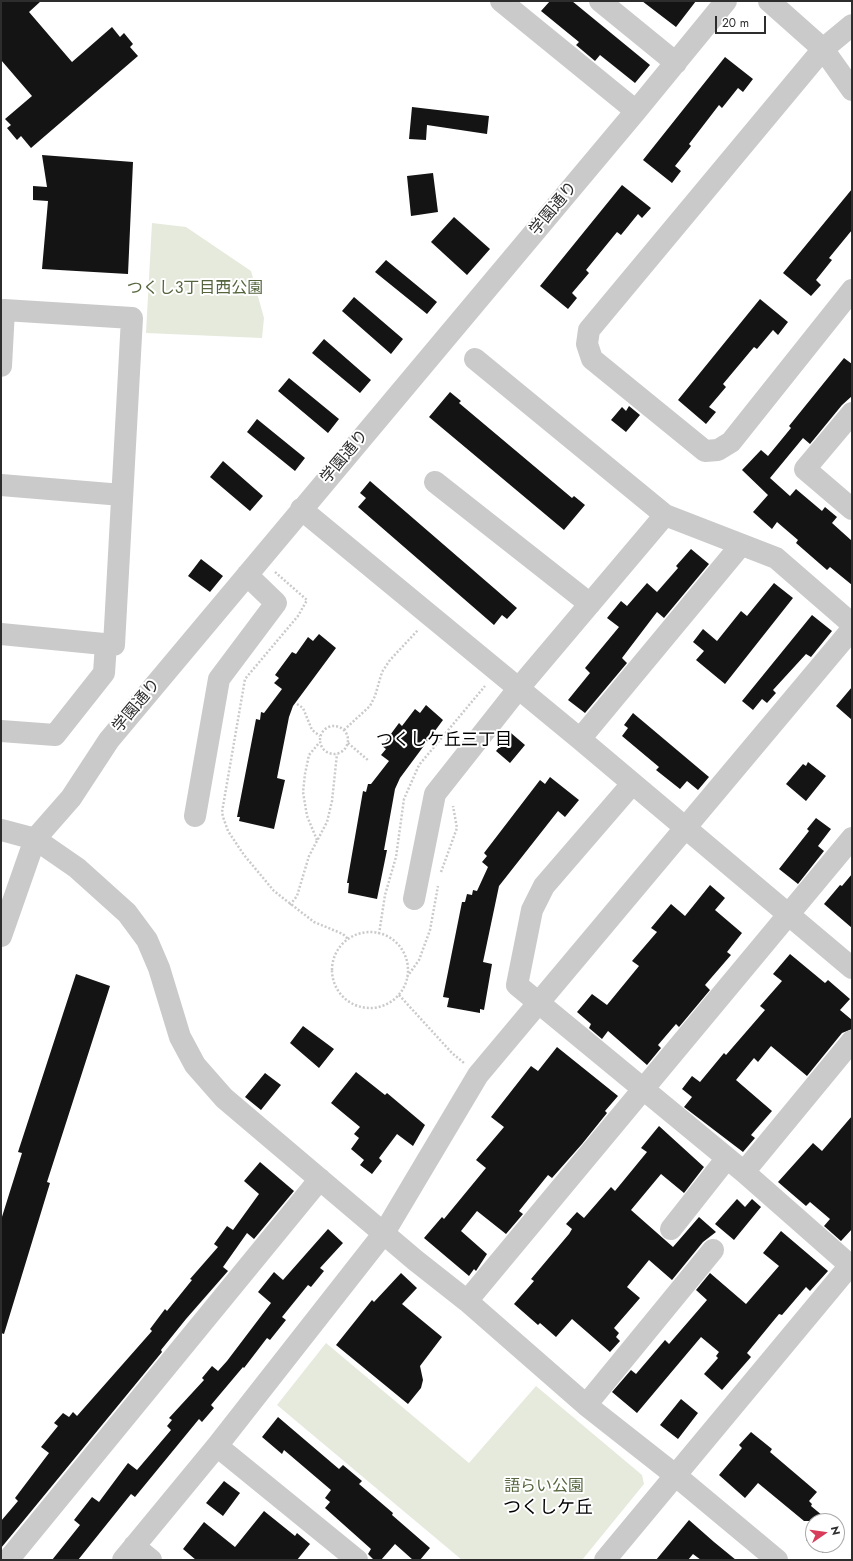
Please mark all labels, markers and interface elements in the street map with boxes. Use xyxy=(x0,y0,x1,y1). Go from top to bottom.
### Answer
scale bar xyxy=(717,8,768,34)
text: 20 m xyxy=(722,14,749,32)
street label: 学園通り xyxy=(526,178,582,240)
park label: つくし3丁目西公園 xyxy=(127,279,263,299)
street label: 学園通り xyxy=(317,426,373,488)
street label: 学園通り xyxy=(109,675,165,737)
district label: つくしケ丘三丁目 xyxy=(376,731,512,751)
park label: 語らい公園 xyxy=(504,1477,584,1497)
district label: つくしケ丘 xyxy=(503,1498,593,1520)
north arrow xyxy=(805,1513,845,1553)
text: N xyxy=(827,1524,844,1537)

